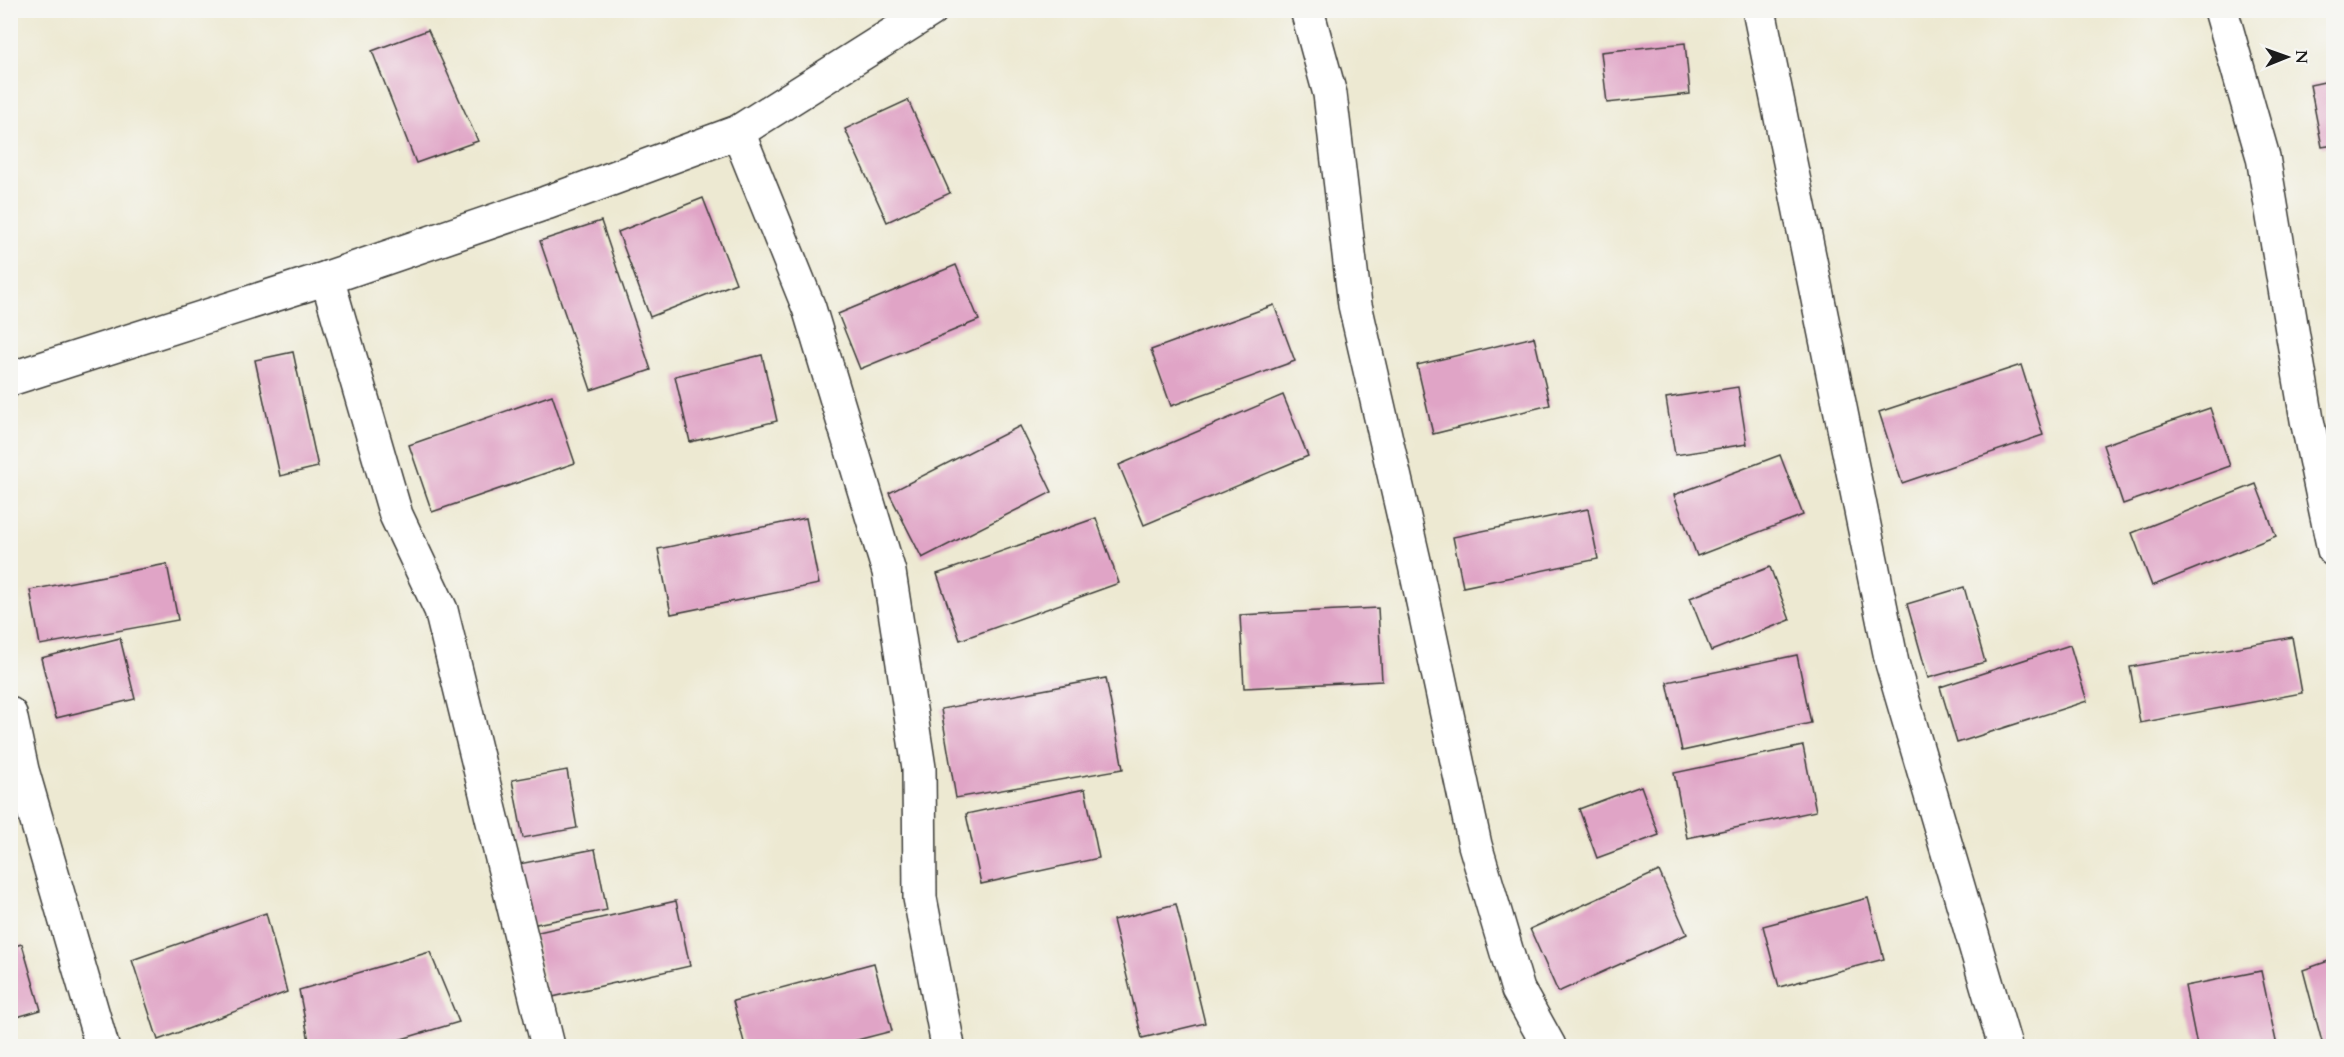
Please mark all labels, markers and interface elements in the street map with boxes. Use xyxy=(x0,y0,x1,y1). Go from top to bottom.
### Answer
north arrow xyxy=(2257,27,2317,87)
text: N xyxy=(2290,50,2312,64)

